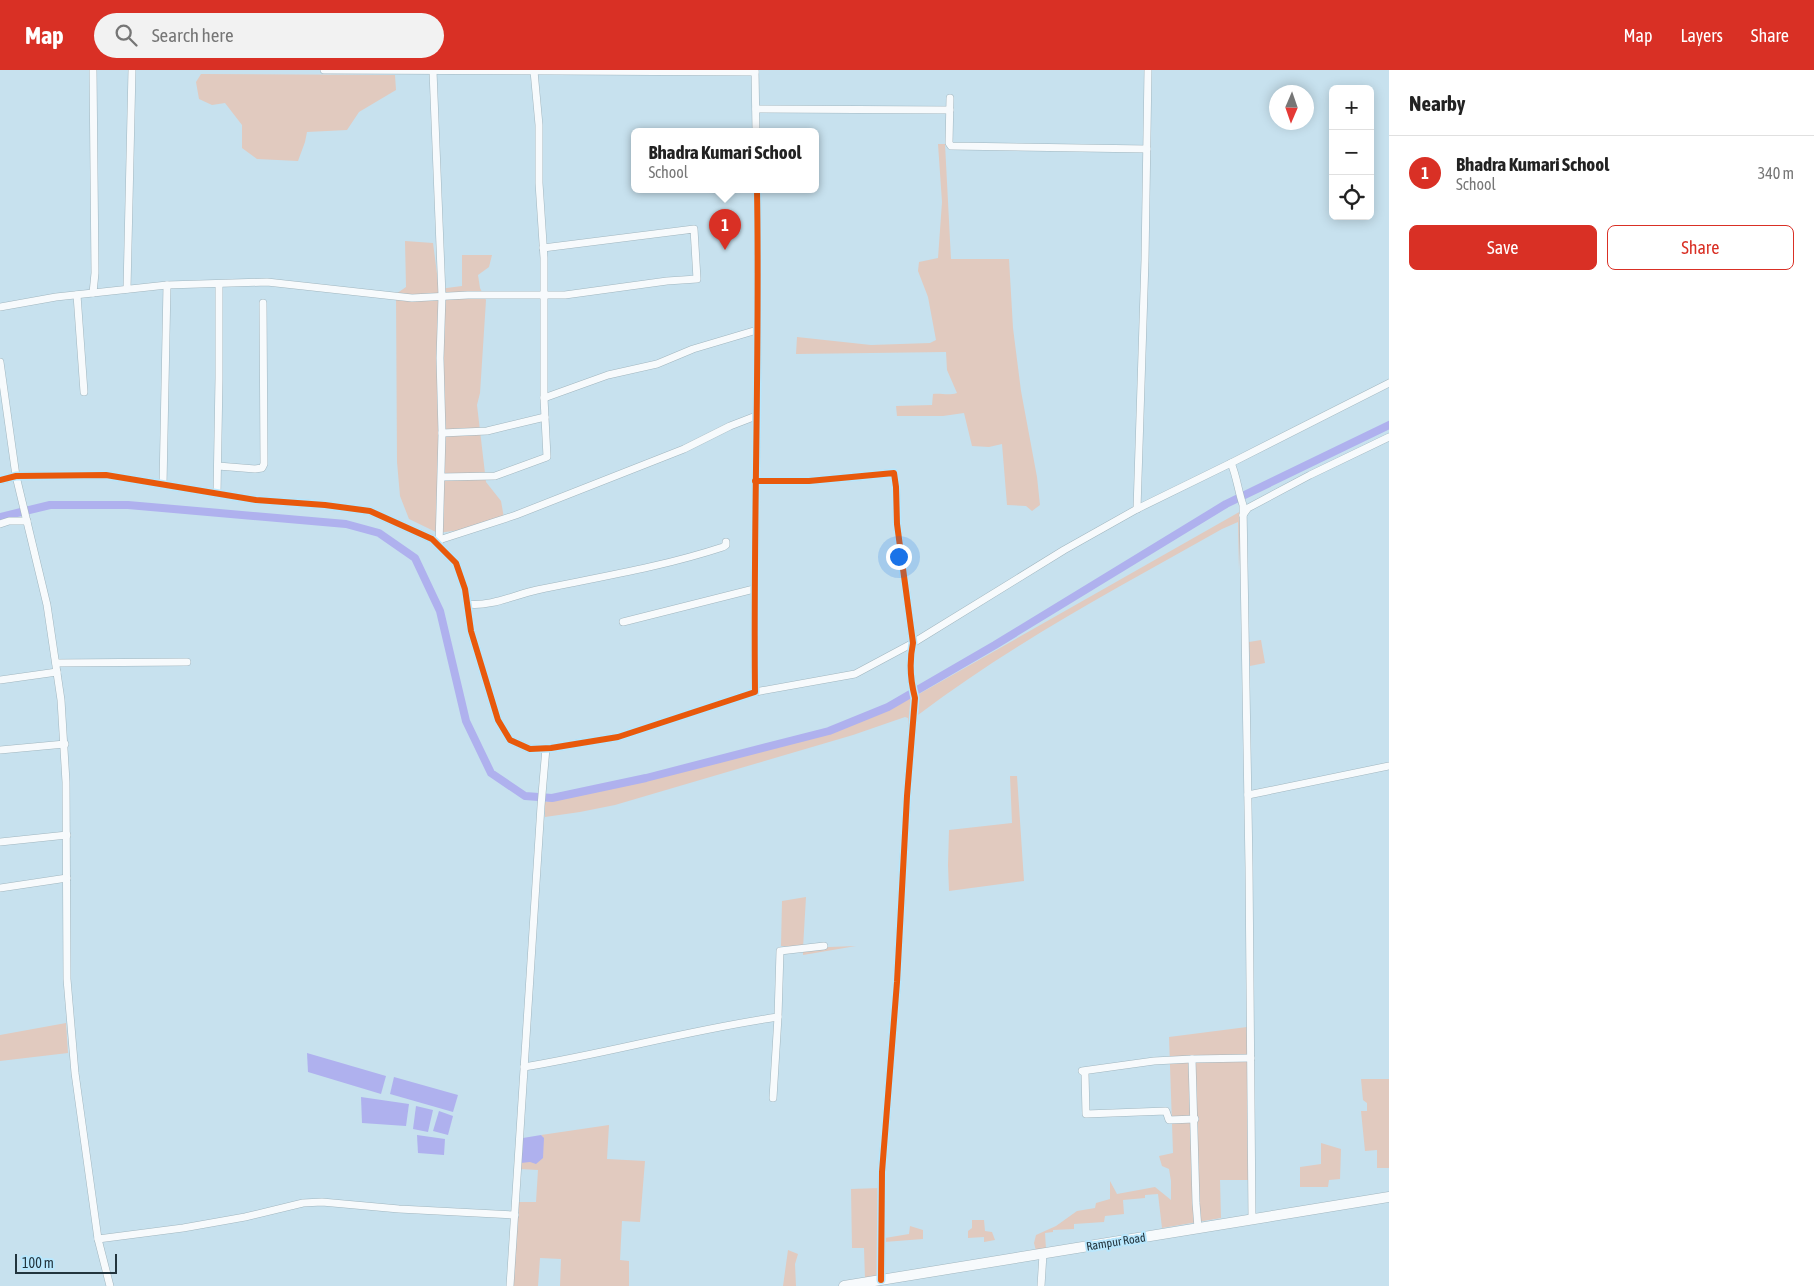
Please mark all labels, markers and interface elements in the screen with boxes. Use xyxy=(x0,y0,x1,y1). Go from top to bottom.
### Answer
search box xyxy=(94,13,444,58)
icon: search xyxy=(112,21,140,49)
text: Map xyxy=(25,22,64,49)
text: Search here xyxy=(152,24,234,46)
text: Map xyxy=(1623,25,1652,46)
text: Layers xyxy=(1680,25,1723,46)
text: Share xyxy=(1751,25,1789,46)
north arrow xyxy=(1269,85,1314,130)
map controls xyxy=(1329,85,1374,220)
button: + xyxy=(1329,85,1374,130)
text: Nearby xyxy=(1409,91,1465,115)
popup xyxy=(631,128,819,193)
button: − xyxy=(1329,130,1374,175)
text: Bhadra Kumari School xyxy=(648,141,802,163)
text: Bhadra Kumari School xyxy=(1456,153,1609,175)
text: School xyxy=(648,163,688,181)
text: 1 xyxy=(1421,164,1429,182)
text: 340 m xyxy=(1758,164,1794,182)
button: locate xyxy=(1329,175,1374,220)
text: School xyxy=(1456,175,1496,193)
pin: 1 xyxy=(709,209,741,250)
button: Save xyxy=(1409,225,1597,270)
button: Share xyxy=(1607,225,1794,270)
your location xyxy=(886,544,912,570)
street label: Rampur Road xyxy=(1085,1230,1147,1254)
scale bar xyxy=(15,1251,118,1274)
text: 100 m xyxy=(22,1255,54,1271)

